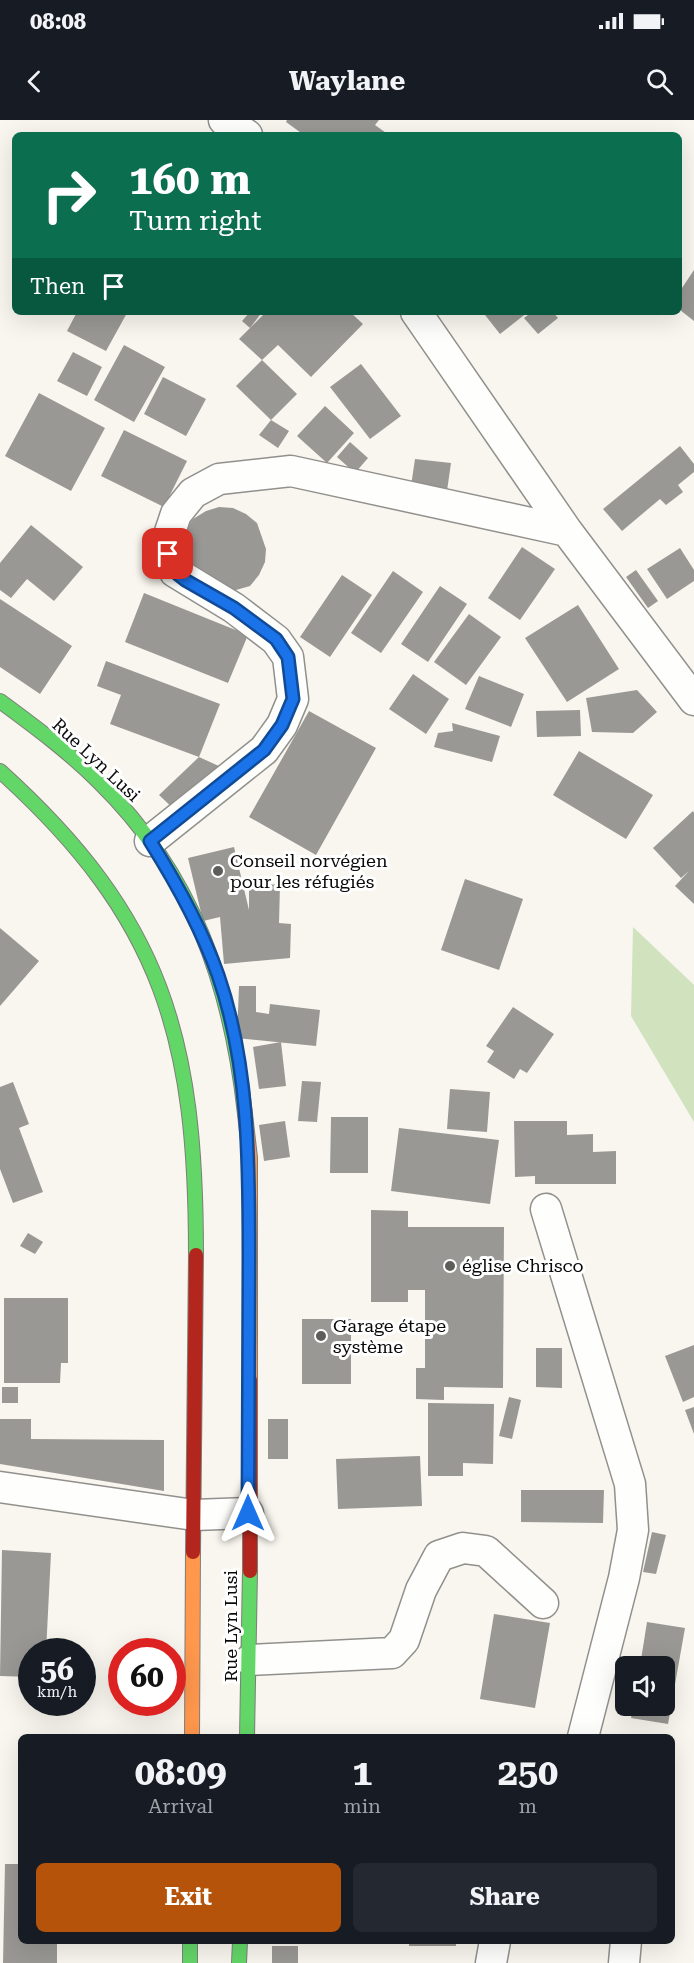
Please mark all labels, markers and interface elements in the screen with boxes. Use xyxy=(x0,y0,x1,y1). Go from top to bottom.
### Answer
text: 08:08 xyxy=(30,9,86,34)
icon: back xyxy=(18,65,51,98)
text: Waylane xyxy=(289,65,405,97)
icon: search xyxy=(643,65,676,98)
text: 160 m xyxy=(129,155,251,204)
icon: right xyxy=(30,156,108,234)
text: Turn right xyxy=(129,205,262,237)
icon: arrive xyxy=(97,270,130,303)
text: Then xyxy=(30,274,85,299)
pin xyxy=(142,528,193,579)
icon: arrive xyxy=(151,537,184,570)
street label: Rue Lyn Lusi xyxy=(48,714,145,806)
place label: Conseil norvégien pour les réfugiés xyxy=(230,850,388,892)
marker: Conseil norvégien pour les réfugiés xyxy=(211,864,225,878)
place label: église Chrisco xyxy=(462,1255,584,1276)
marker: église Chrisco xyxy=(443,1259,457,1273)
place label: Garage étape système xyxy=(333,1315,446,1357)
marker: Garage étape système xyxy=(314,1329,328,1343)
position arrow xyxy=(216,1481,280,1545)
street label: Rue Lyn Lusi xyxy=(220,1570,241,1682)
speed limit sign: 60 xyxy=(108,1638,186,1716)
text: 56 xyxy=(40,1652,74,1687)
map controls xyxy=(615,1656,675,1716)
button: sound xyxy=(615,1656,675,1716)
text: km/h xyxy=(37,1683,77,1701)
text: 08:09 xyxy=(135,1752,227,1794)
text: 1 xyxy=(352,1752,372,1794)
text: 250 xyxy=(498,1752,558,1794)
text: Arrival xyxy=(148,1794,213,1818)
text: min xyxy=(343,1794,381,1818)
text: m xyxy=(519,1794,537,1818)
button: Exit xyxy=(36,1863,341,1932)
button: Share xyxy=(353,1863,657,1932)

